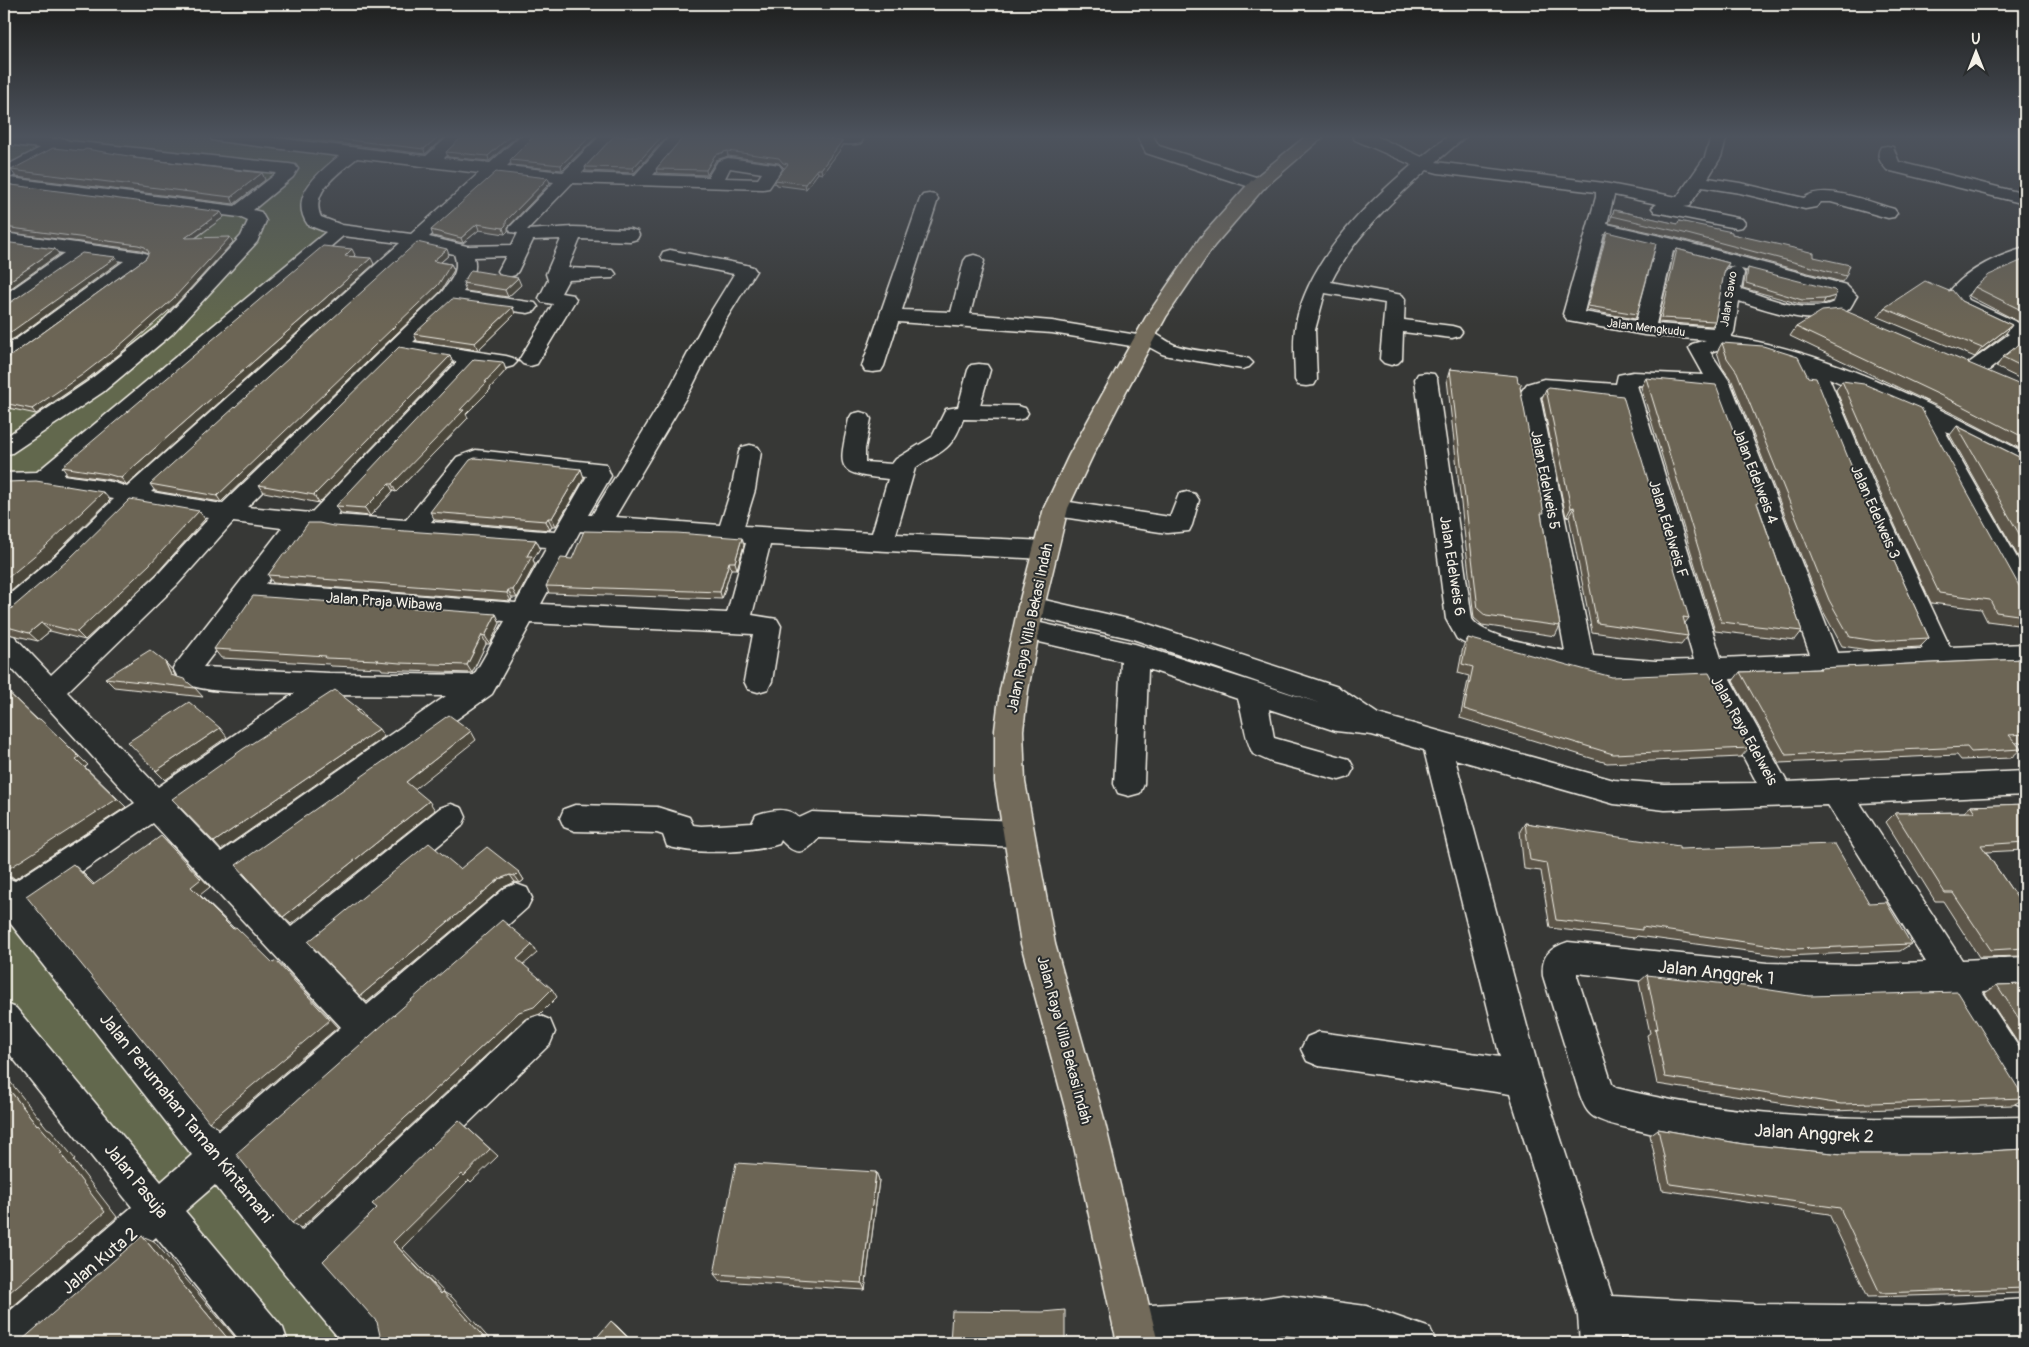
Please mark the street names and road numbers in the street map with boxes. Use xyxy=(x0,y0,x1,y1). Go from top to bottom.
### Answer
street label: Jalan Sawo xyxy=(1717,270,1741,328)
street label: Jalan Mengkudu xyxy=(1606,316,1686,340)
street label: Jalan Edelweis 4 xyxy=(1728,425,1782,527)
street label: Jalan Edelweis 5 xyxy=(1526,429,1564,531)
street label: Jalan Edelweis 3 xyxy=(1846,462,1904,562)
street label: Jalan Edelweis F xyxy=(1644,478,1692,580)
street label: Jalan Edelweis 6 xyxy=(1435,515,1469,617)
street label: Jalan Raya Villa Bekasi Indah xyxy=(1003,541,1057,715)
street label: Jalan Praja Wibawa xyxy=(325,588,443,616)
street label: Jalan Raya Edelweis xyxy=(1706,673,1782,789)
street label: Jalan Raya Villa Bekasi Indah xyxy=(1032,954,1096,1126)
street label: Jalan Anggrek 1 xyxy=(1657,955,1775,991)
street label: Jalan Perumahan Taman Kintamani xyxy=(94,1008,278,1228)
street label: Jalan Anggrek 2 xyxy=(1754,1119,1874,1149)
street label: Jalan Pasuja xyxy=(99,1139,173,1223)
street label: Jalan Kuta 2 xyxy=(57,1222,143,1300)

